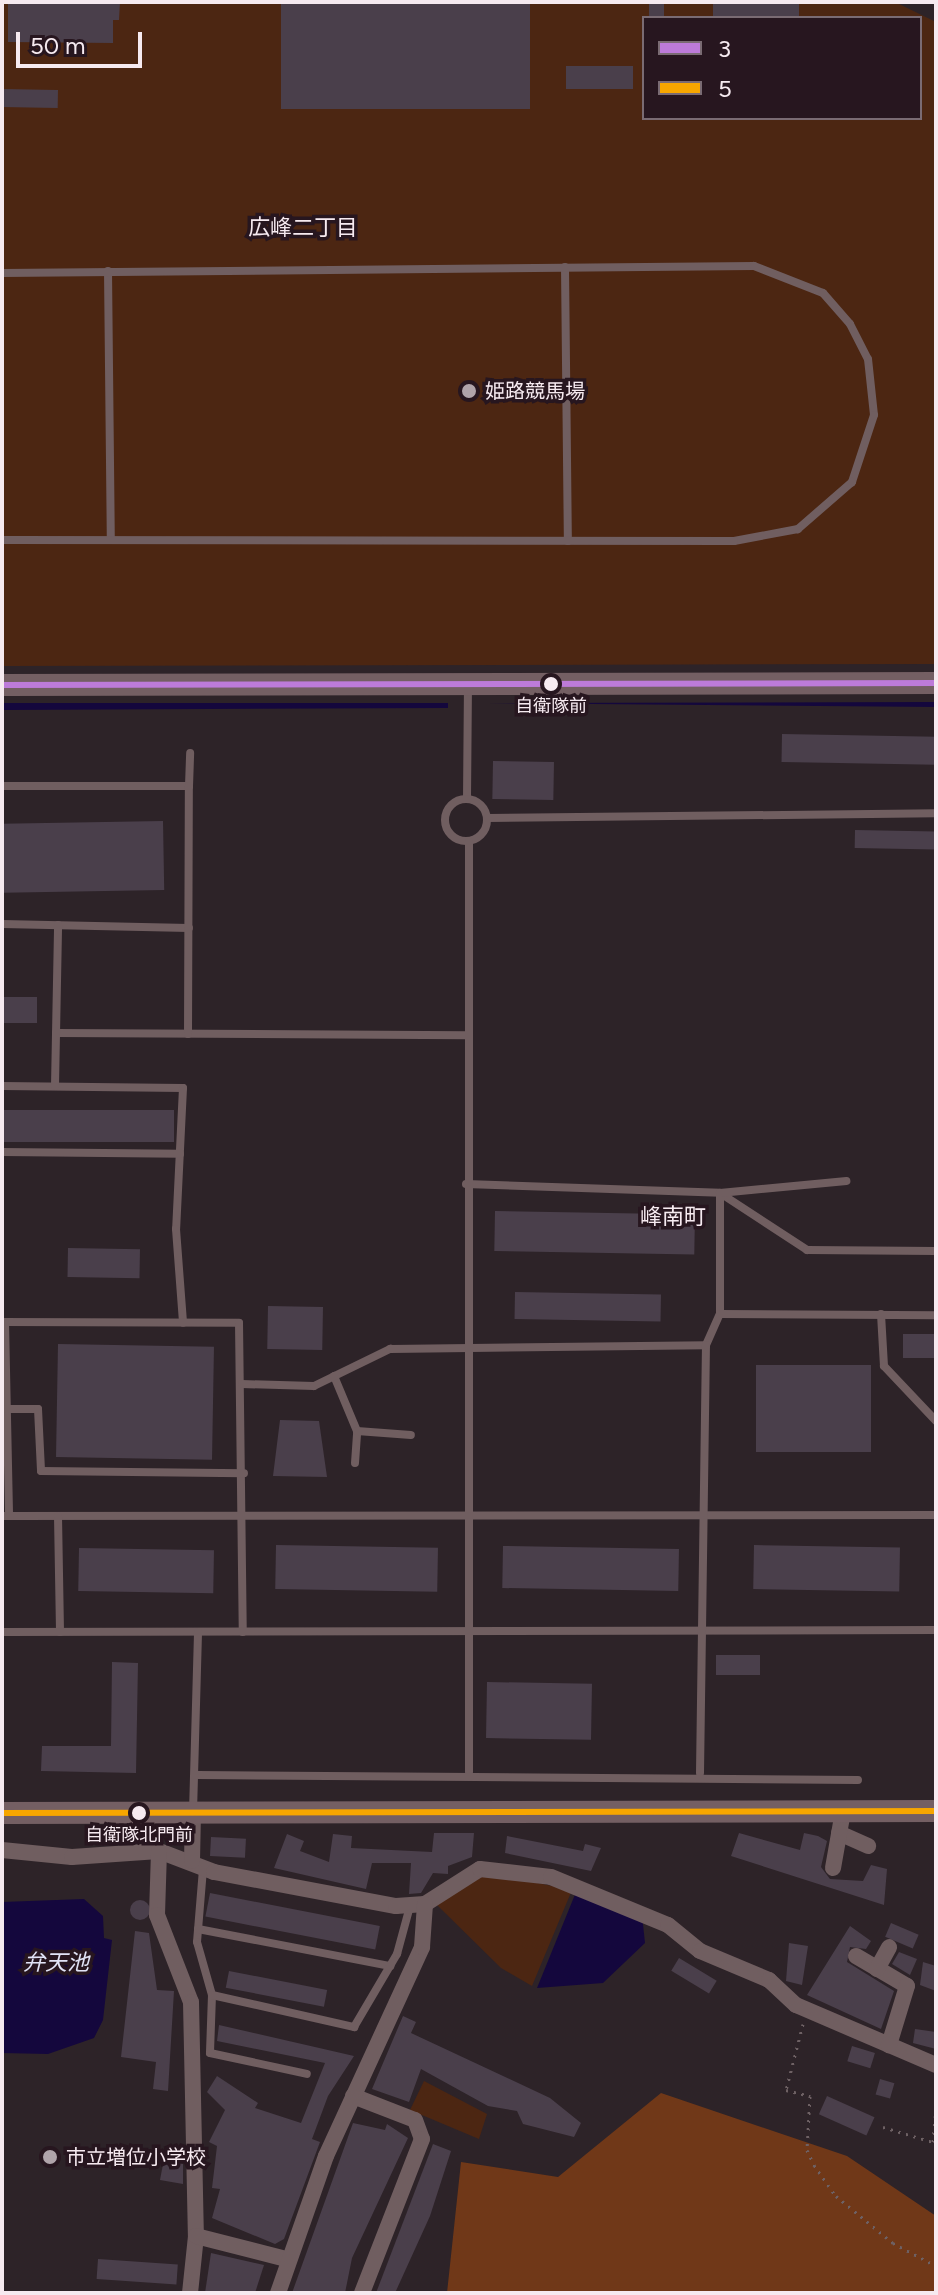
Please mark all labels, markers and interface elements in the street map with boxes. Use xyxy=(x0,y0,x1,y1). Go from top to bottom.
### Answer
scale bar xyxy=(20,16,146,66)
legend xyxy=(642,16,922,120)
text: 50 m xyxy=(30,31,86,60)
text: 3 xyxy=(718,34,731,63)
text: 5 xyxy=(718,74,732,103)
district label: 広峰二丁目 xyxy=(248,215,358,241)
place label: 姫路競馬場 xyxy=(485,379,585,403)
marker: 姫路競馬場 xyxy=(460,382,478,400)
marker: 自衛隊前 xyxy=(543,676,559,692)
place label: 自衛隊前 xyxy=(515,695,587,717)
district label: 峰南町 xyxy=(640,1204,706,1230)
marker: 自衛隊北門前 xyxy=(131,1805,147,1821)
place label: 自衛隊北門前 xyxy=(85,1824,193,1846)
water label: 弁天池 xyxy=(23,1950,89,1976)
place label: 市立増位小学校 xyxy=(66,2145,206,2169)
marker: 市立増位小学校 xyxy=(41,2148,59,2166)

